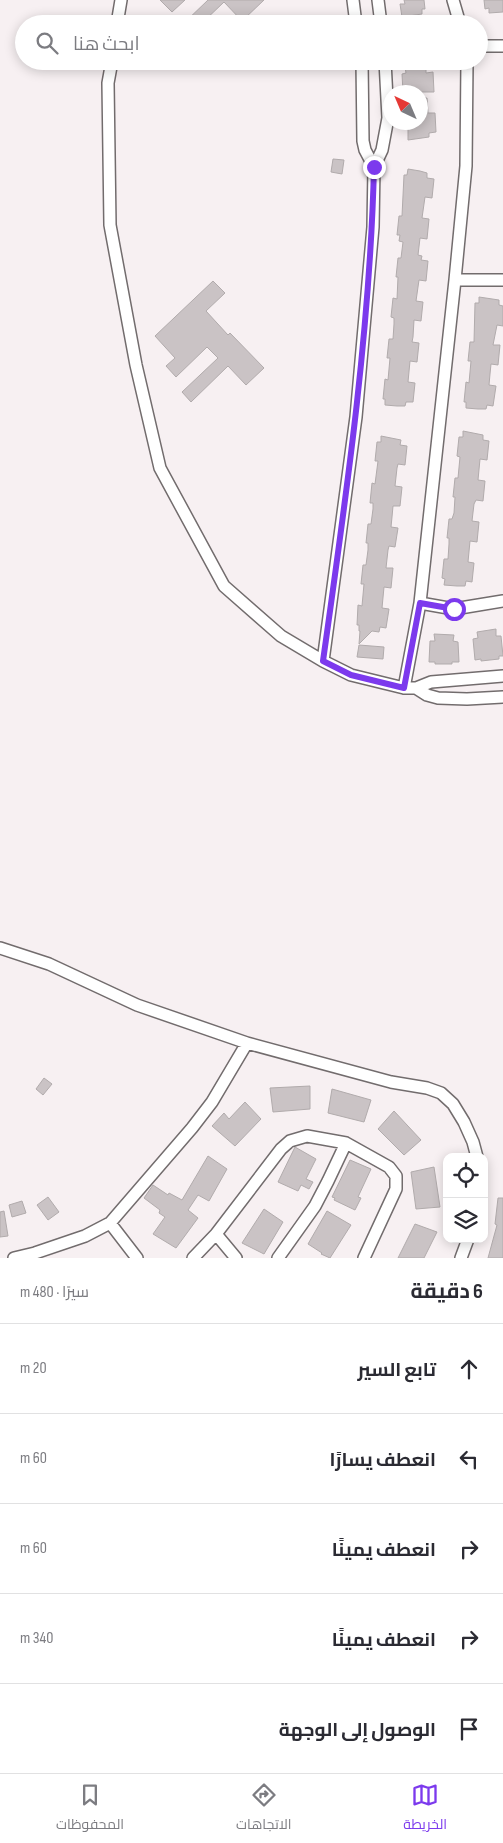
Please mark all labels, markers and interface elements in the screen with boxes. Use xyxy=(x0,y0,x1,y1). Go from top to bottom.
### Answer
search box xyxy=(15,15,488,70)
icon: search xyxy=(33,29,61,57)
text: ابحث هنا xyxy=(73,33,140,56)
north arrow xyxy=(383,85,428,130)
route end xyxy=(363,156,386,179)
route start xyxy=(443,598,466,621)
map controls xyxy=(443,1153,488,1243)
button: locate xyxy=(443,1153,488,1198)
button: layers xyxy=(443,1198,488,1243)
text: 6 دقيقة xyxy=(410,1279,483,1304)
text: سيرًا · 480 m xyxy=(20,1283,89,1302)
icon: ahead xyxy=(455,1355,483,1383)
text: 20 m xyxy=(20,1359,47,1378)
text: تابع السير xyxy=(357,1359,436,1382)
icon: left xyxy=(455,1445,483,1473)
text: 60 m xyxy=(20,1449,47,1468)
text: انعطف يسارًا xyxy=(329,1449,436,1472)
icon: right xyxy=(455,1535,483,1563)
text: 60 m xyxy=(20,1539,47,1558)
text: انعطف يمينًا xyxy=(332,1539,436,1562)
icon: right xyxy=(455,1625,483,1653)
text: 340 m xyxy=(20,1629,53,1648)
text: انعطف يمينًا xyxy=(332,1629,436,1652)
icon: arrive xyxy=(455,1715,483,1743)
text: الوصول إلى الوجهة xyxy=(279,1719,436,1742)
tab: المحفوظات xyxy=(56,1781,124,1837)
tab: الاتجاهات xyxy=(236,1781,291,1837)
tab: الخريطة xyxy=(403,1781,447,1837)

